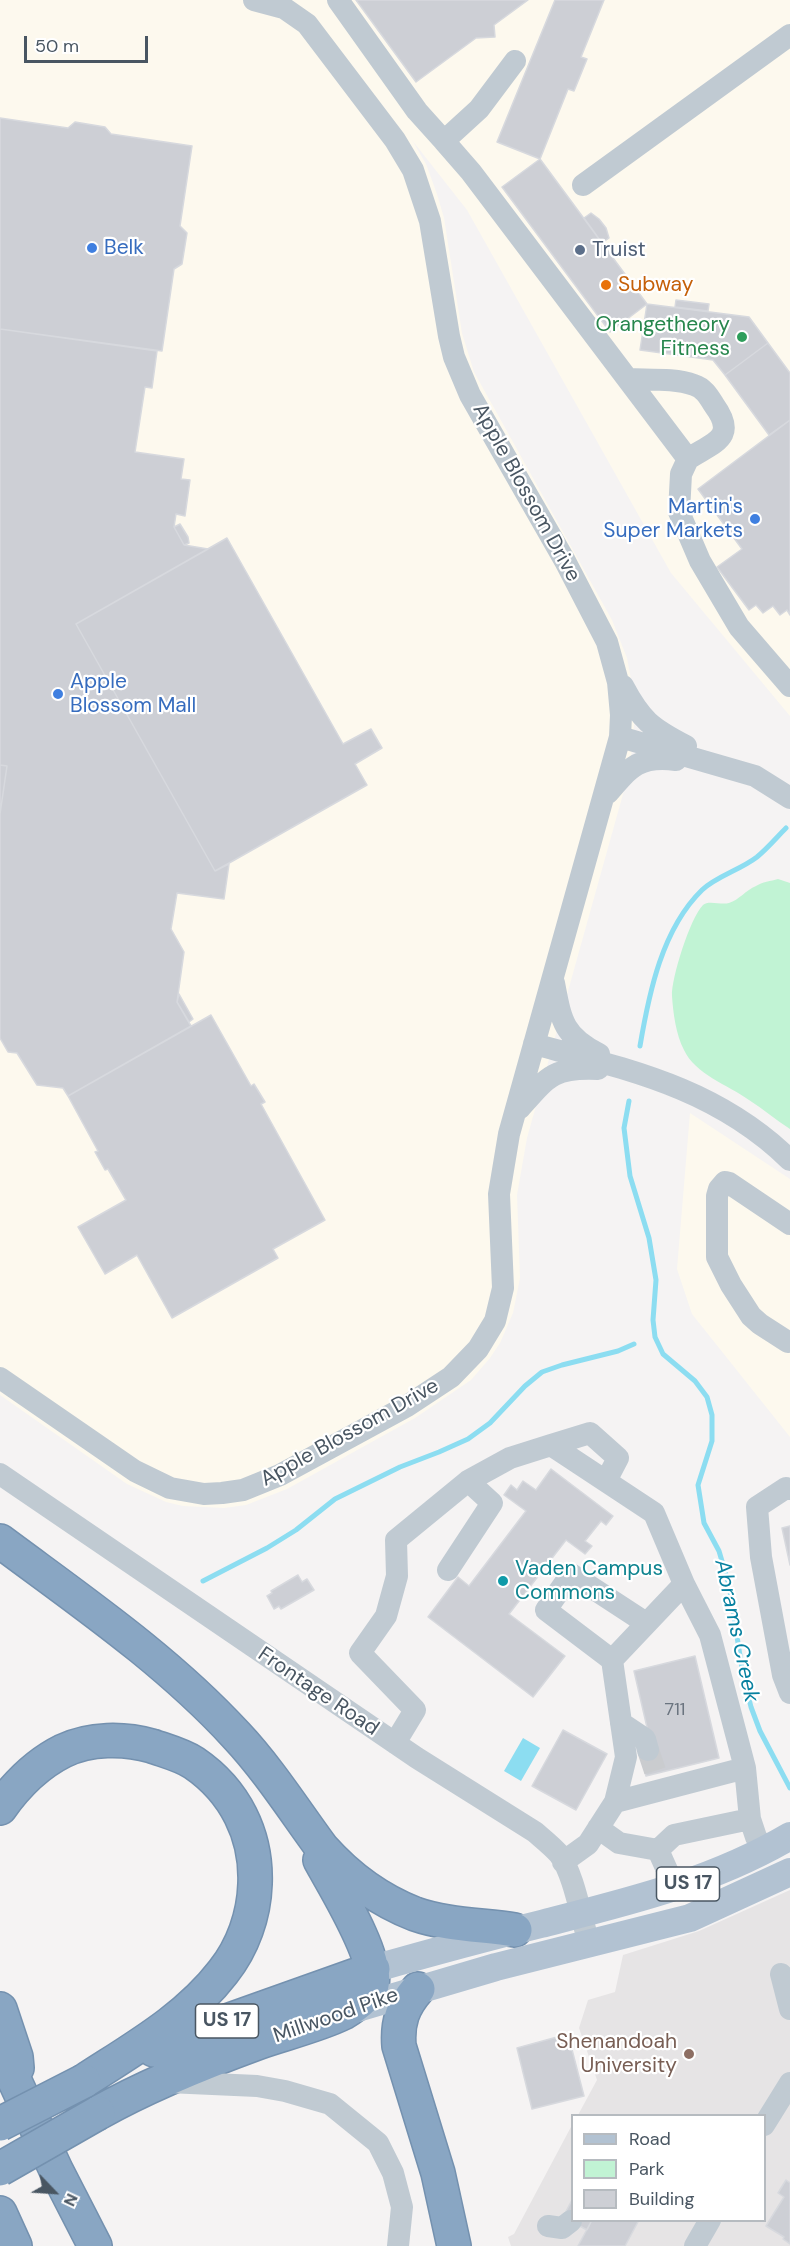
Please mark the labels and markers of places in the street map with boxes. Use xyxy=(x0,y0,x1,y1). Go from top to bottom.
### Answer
place label: Belk xyxy=(104,235,144,261)
place label: Truist xyxy=(592,237,646,263)
marker: Belk xyxy=(85,241,99,255)
marker: Truist xyxy=(573,243,587,257)
place label: Subway xyxy=(618,272,693,298)
marker: Subway xyxy=(599,278,613,292)
place label: Orangetheory Fitness xyxy=(595,312,730,362)
marker: Orangetheory Fitness xyxy=(735,330,749,344)
place label: Martin's Super Markets xyxy=(603,494,743,544)
marker: Martin's Super Markets xyxy=(748,512,762,526)
place label: Apple Blossom Mall xyxy=(70,669,196,719)
marker: Apple Blossom Mall xyxy=(51,687,65,701)
place label: Vaden Campus Commons xyxy=(515,1556,663,1606)
marker: Vaden Campus Commons xyxy=(496,1574,510,1588)
place label: Shenandoah University xyxy=(556,2029,677,2079)
marker: Shenandoah University xyxy=(682,2047,696,2061)

